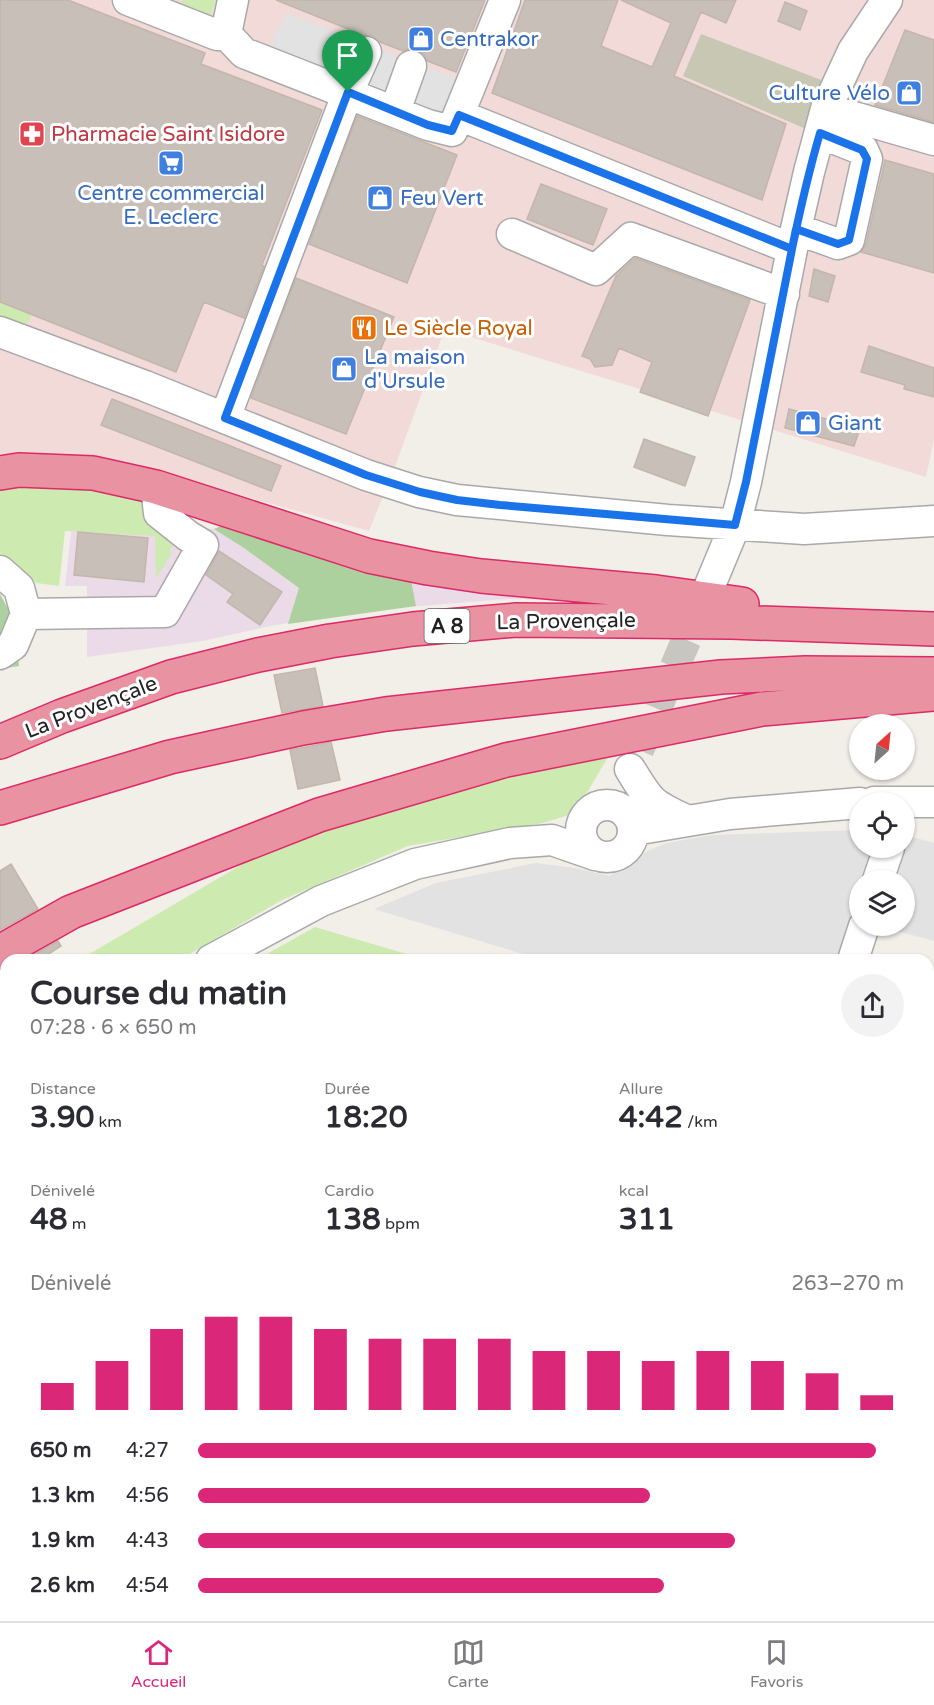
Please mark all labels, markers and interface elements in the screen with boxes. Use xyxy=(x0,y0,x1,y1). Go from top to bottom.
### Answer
shop icon: Centrakor xyxy=(406,24,436,54)
place label: Centrakor xyxy=(440,27,539,52)
pin xyxy=(322,30,373,92)
icon: arrive xyxy=(331,39,364,72)
shop icon: Culture Vélo xyxy=(894,78,924,108)
place label: Culture Vélo xyxy=(768,81,890,106)
pharmacy icon: Pharmacie Saint Isidore xyxy=(17,119,47,149)
place label: Pharmacie Saint Isidore xyxy=(51,122,285,147)
supermarket icon: Centre commercial E. Leclerc xyxy=(156,148,186,178)
place label: Centre commercial E. Leclerc xyxy=(77,181,265,230)
shop icon: Feu Vert xyxy=(365,183,395,213)
place label: Feu Vert xyxy=(400,186,483,211)
restaurant icon: Le Siècle Royal xyxy=(349,313,379,343)
place label: Le Siècle Royal xyxy=(384,316,533,341)
place label: La maison d'Ursule xyxy=(364,345,465,394)
shop icon: La maison d'Ursule xyxy=(329,354,359,384)
shop icon: Giant xyxy=(793,408,823,438)
place label: Giant xyxy=(828,411,882,436)
street label: La Provençale xyxy=(496,608,636,635)
road number: A 8 xyxy=(424,609,470,643)
street label: La Provençale xyxy=(22,671,161,744)
north arrow xyxy=(849,714,915,780)
map controls xyxy=(849,714,915,936)
button: locate xyxy=(849,792,915,858)
button: layers xyxy=(849,870,915,936)
text: Course du matin xyxy=(30,974,287,1013)
button: share xyxy=(841,974,904,1037)
text: 07:28 · 6 × 650 m xyxy=(30,1016,197,1040)
text: Distance xyxy=(30,1079,96,1099)
text: Durée xyxy=(324,1079,370,1099)
text: Allure xyxy=(619,1079,663,1099)
text: 3.90 xyxy=(30,1099,94,1136)
text: 18:20 xyxy=(324,1099,408,1136)
text: 4:42 xyxy=(619,1099,683,1136)
text: km xyxy=(94,1112,122,1132)
text: /km xyxy=(683,1112,718,1132)
text: Dénivelé xyxy=(30,1181,95,1201)
text: Cardio xyxy=(324,1181,374,1201)
text: kcal xyxy=(619,1181,649,1201)
text: 48 xyxy=(30,1201,68,1238)
text: 138 xyxy=(324,1201,381,1238)
text: 311 xyxy=(619,1201,675,1238)
text: m xyxy=(68,1214,87,1234)
text: bpm xyxy=(381,1214,420,1234)
text: Dénivelé xyxy=(30,1272,111,1296)
text: 263–270 m xyxy=(791,1272,904,1296)
text: 650 m xyxy=(30,1439,91,1463)
text: 4:27 xyxy=(126,1439,169,1463)
text: 1.3 km xyxy=(30,1484,95,1508)
text: 4:56 xyxy=(126,1484,169,1508)
text: 1.9 km xyxy=(30,1529,95,1553)
text: 4:43 xyxy=(126,1529,169,1553)
text: 2.6 km xyxy=(30,1574,95,1598)
text: 4:54 xyxy=(126,1574,169,1598)
tab: Accueil xyxy=(131,1636,186,1692)
tab: Carte xyxy=(447,1636,489,1692)
tab: Favoris xyxy=(750,1636,803,1692)

